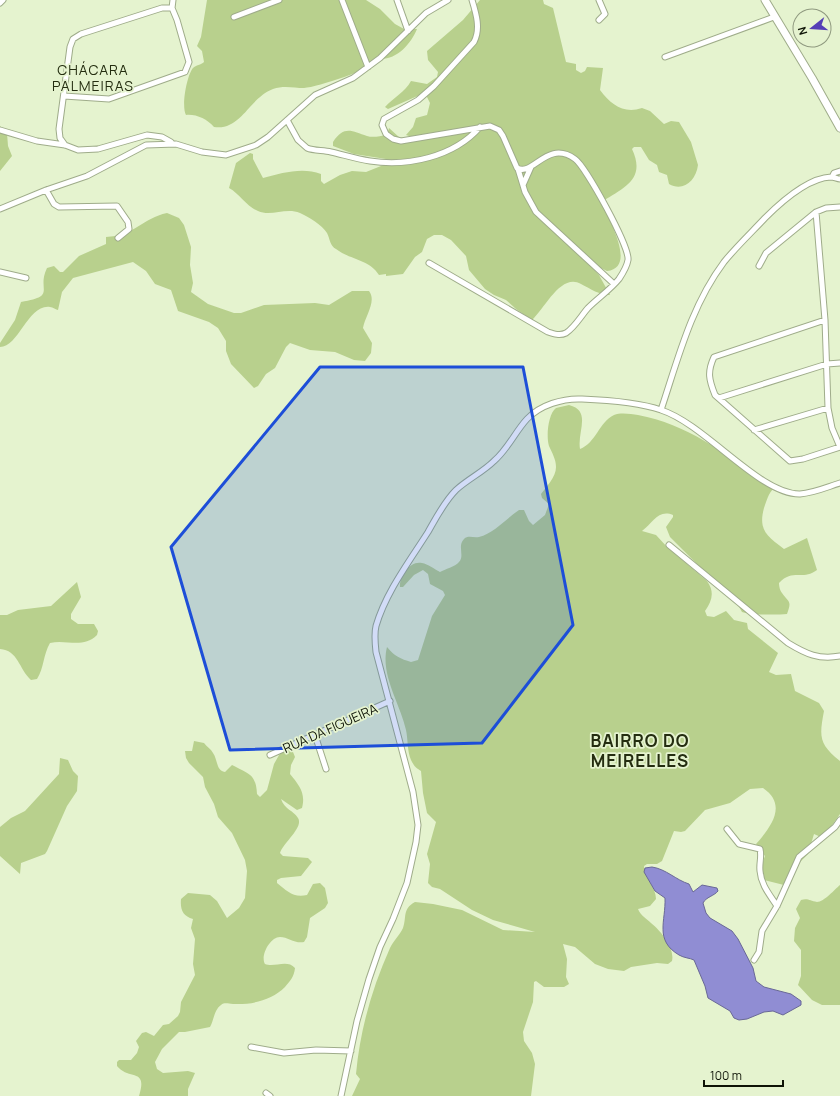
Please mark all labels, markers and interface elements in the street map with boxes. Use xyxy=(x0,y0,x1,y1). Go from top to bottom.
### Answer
north arrow xyxy=(792,8,832,48)
text: N xyxy=(794,25,810,37)
district label: CHÁCARA PALMEIRAS xyxy=(52,60,134,95)
street label: RUA DA FIGUEIRA xyxy=(280,699,380,757)
district label: BAIRRO DO MEIRELLES xyxy=(590,729,690,772)
scale bar xyxy=(704,1062,783,1088)
text: 100 m xyxy=(710,1067,742,1084)

